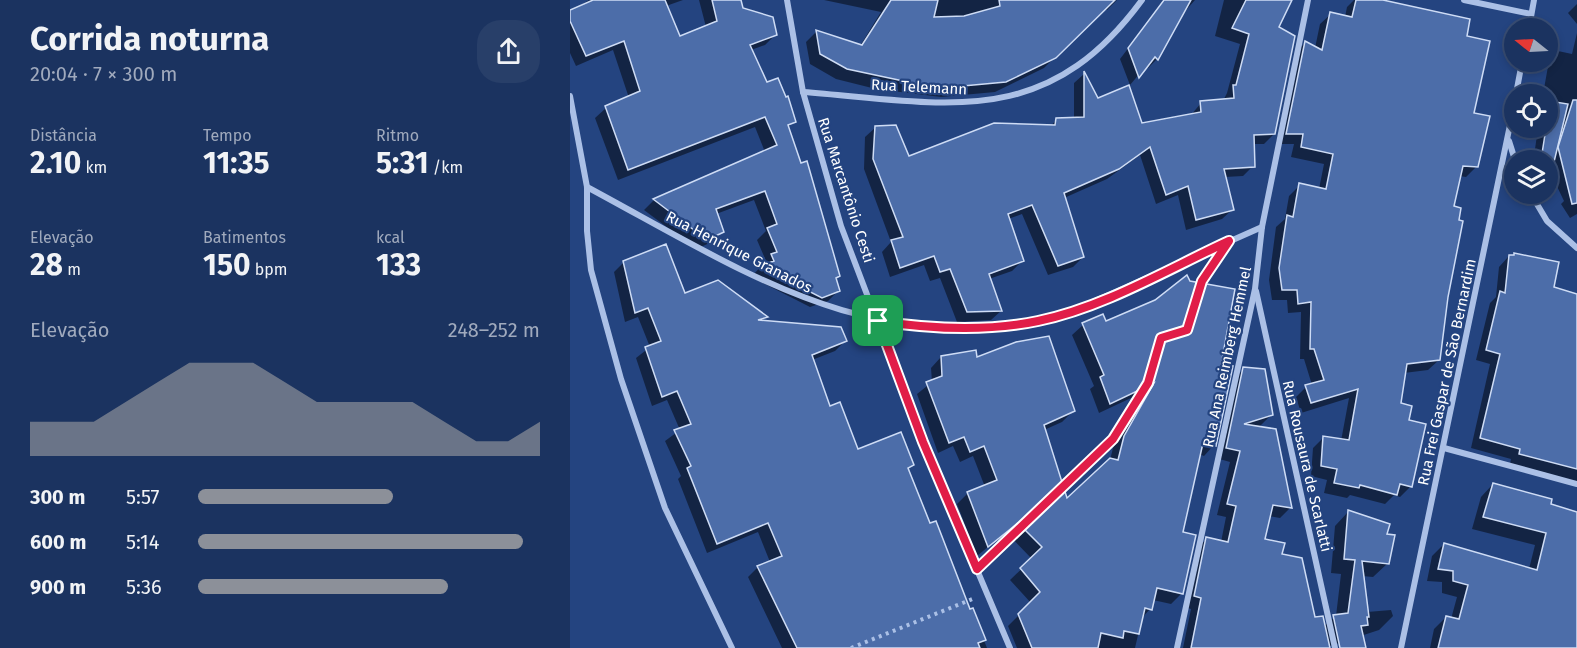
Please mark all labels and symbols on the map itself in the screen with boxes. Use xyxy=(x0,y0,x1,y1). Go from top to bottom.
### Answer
north arrow xyxy=(1504,18,1558,72)
street label: Rua Telemann xyxy=(871,75,967,99)
street label: Rua Marcantônio Cesti xyxy=(814,115,878,265)
street label: Rua Henrique Granados xyxy=(663,207,815,297)
street label: Rua Frei Gaspar de São Bernardim xyxy=(1414,257,1480,487)
street label: Rua Ana Reimberg Hemmel xyxy=(1199,264,1255,449)
pin xyxy=(852,295,903,346)
street label: Rua Rousaura de Scarlatti xyxy=(1279,379,1335,553)

